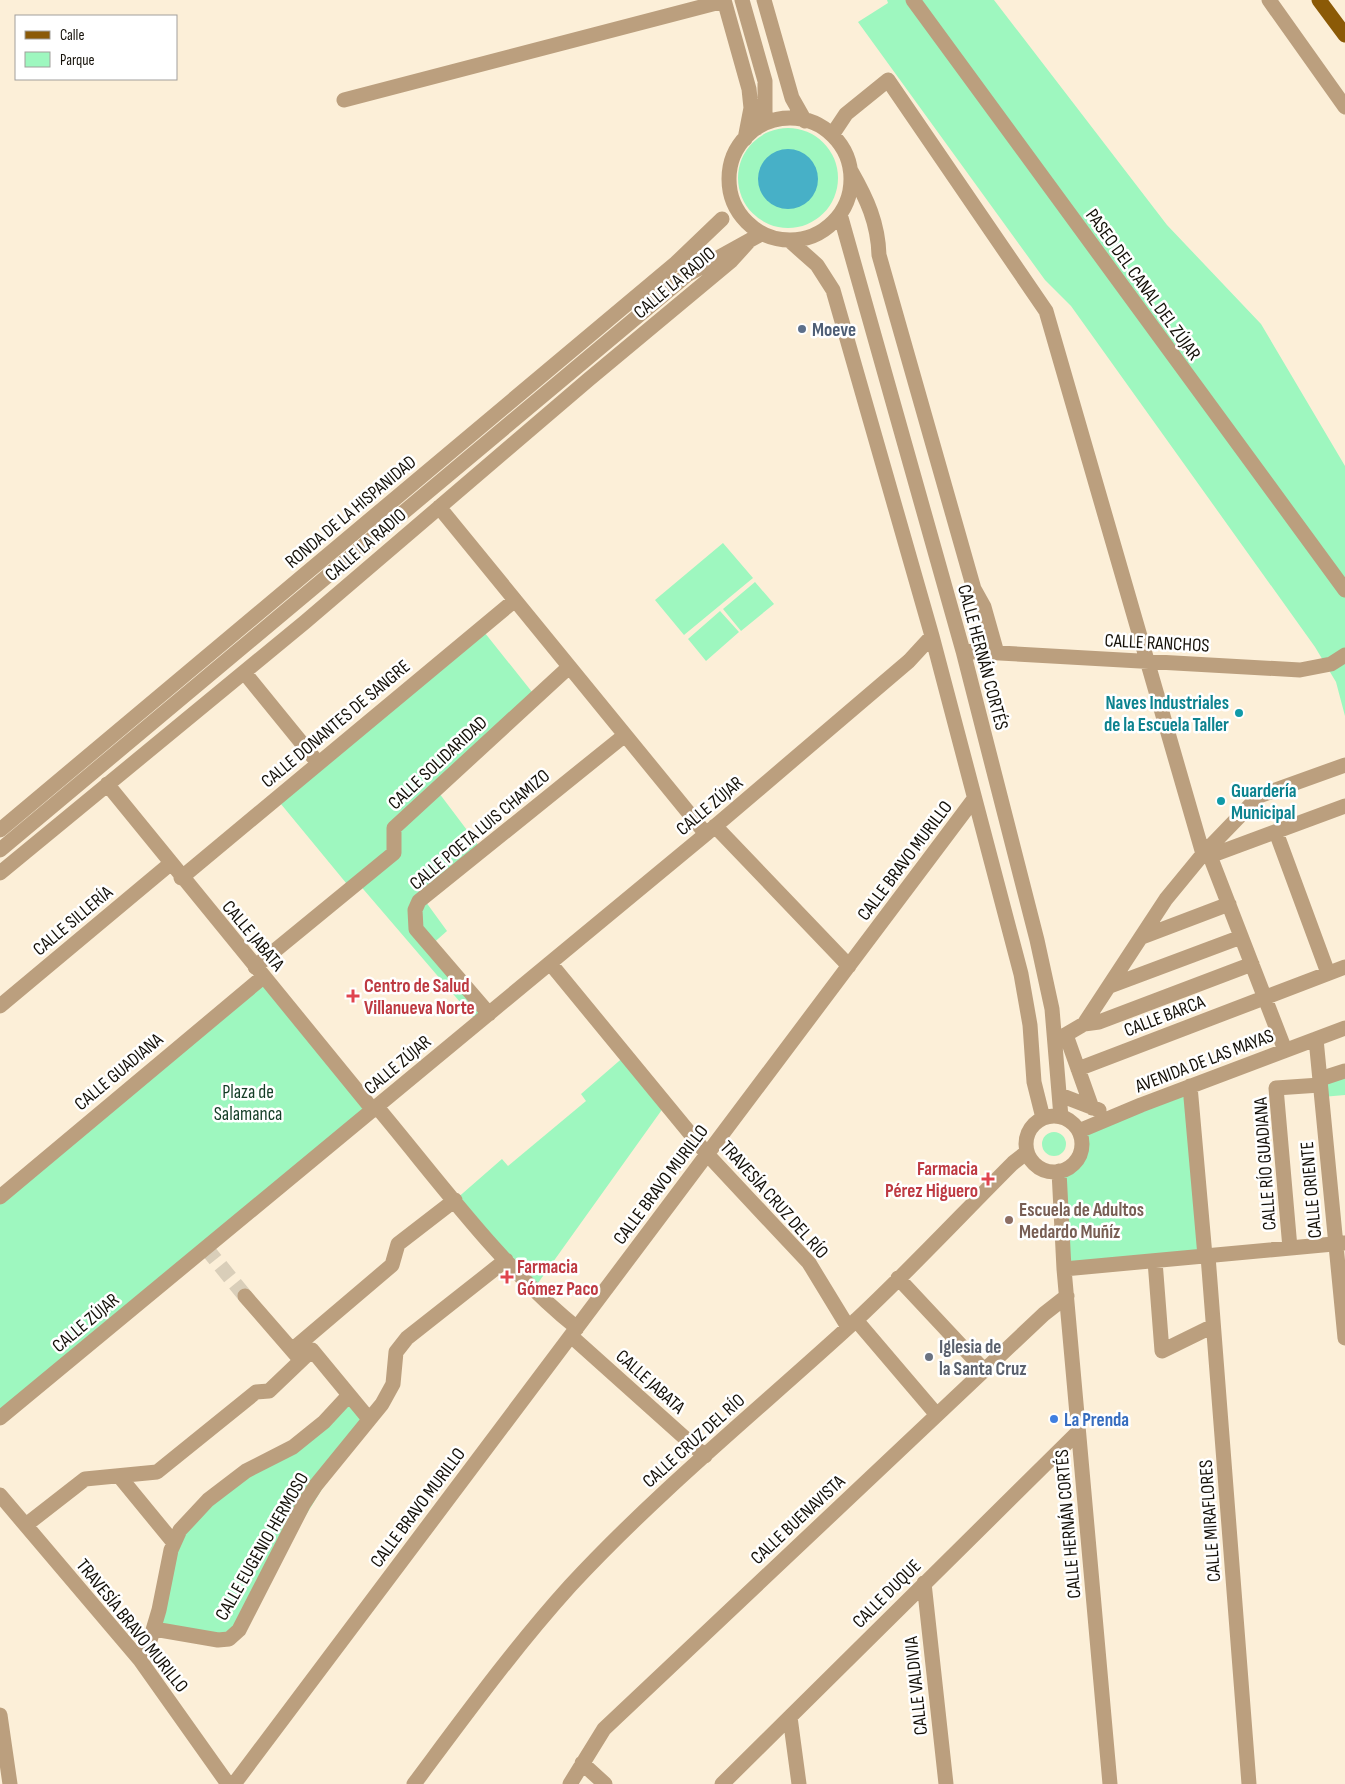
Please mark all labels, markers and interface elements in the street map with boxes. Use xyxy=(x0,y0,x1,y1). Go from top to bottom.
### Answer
legend xyxy=(15,15,178,80)
text: Calle xyxy=(60,26,84,45)
text: Parque xyxy=(60,51,95,70)
street label: PASEO DEL CANAL DEL ZÚJAR xyxy=(1080,205,1206,365)
street label: CALLE LA RADIO xyxy=(629,242,721,324)
place label: Moeve xyxy=(812,319,856,342)
marker: Moeve xyxy=(796,323,808,335)
street label: RONDA DE LA HISPANIDAD xyxy=(281,451,421,574)
street label: CALLE LA RADIO xyxy=(321,504,411,587)
street label: CALLE HERNÁN CORTÉS xyxy=(952,582,1013,733)
street label: CALLE RANCHOS xyxy=(1104,629,1210,658)
street label: CALLE DONANTES DE SANGRE xyxy=(257,655,415,793)
place label: Naves Industriales de la Escuela Taller xyxy=(1104,692,1229,737)
marker: Naves Industriales de la Escuela Taller xyxy=(1233,707,1245,719)
street label: CALLE SOLIDARIDAD xyxy=(384,711,492,815)
street label: CALLE POETA LUIS CHAMIZO xyxy=(405,765,555,895)
street label: CALLE ZÚJAR xyxy=(672,771,748,841)
place label: Guardería Municipal xyxy=(1231,780,1297,825)
marker: Guardería Municipal xyxy=(1215,795,1227,807)
street label: CALLE BRAVO MURILLO xyxy=(853,796,958,925)
street label: CALLE SILLERÍA xyxy=(28,881,118,961)
street label: CALLE JABATA xyxy=(217,896,290,977)
place label: Centro de Salud Villanueva Norte xyxy=(364,975,475,1020)
marker: Centro de Salud Villanueva Norte xyxy=(346,989,360,1003)
street label: CALLE BARCA xyxy=(1121,990,1209,1042)
street label: AVENIDA DE LAS MAYAS xyxy=(1131,1024,1277,1099)
street label: CALLE GUADIANA xyxy=(70,1028,169,1116)
street label: CALLE ZÚJAR xyxy=(360,1030,436,1100)
park label: Plaza de Salamanca xyxy=(214,1081,282,1126)
street label: CALLE RÍO GUADIANA xyxy=(1249,1096,1282,1231)
street label: CALLE BRAVO MURILLO xyxy=(609,1120,714,1249)
street label: TRAVESÍA CRUZ DEL RÍO xyxy=(715,1136,833,1264)
street label: CALLE ORIENTE xyxy=(1296,1140,1327,1239)
place label: Farmacia Pérez Higuero xyxy=(885,1158,978,1203)
marker: Farmacia Pérez Higuero xyxy=(982,1173,994,1185)
place label: Escuela de Adultos Medardo Muñíz xyxy=(1019,1199,1144,1244)
marker: Escuela de Adultos Medardo Muñíz xyxy=(1003,1214,1015,1226)
place label: Farmacia Gómez Paco xyxy=(517,1256,599,1301)
marker: Farmacia Gómez Paco xyxy=(501,1271,513,1283)
street label: CALLE ZÚJAR xyxy=(48,1288,124,1358)
place label: Iglesia de la Santa Cruz xyxy=(939,1336,1027,1381)
street label: CALLE JABATA xyxy=(611,1345,690,1420)
marker: Iglesia de la Santa Cruz xyxy=(923,1351,935,1363)
street label: CALLE CRUZ DEL RÍO xyxy=(638,1389,750,1493)
place label: La Prenda xyxy=(1064,1409,1129,1432)
marker: La Prenda xyxy=(1048,1413,1060,1425)
street label: CALLE BRAVO MURILLO xyxy=(366,1443,471,1572)
street label: CALLE HERNÁN CORTÉS xyxy=(1051,1448,1086,1599)
street label: CALLE MIRAFLORES xyxy=(1195,1459,1226,1583)
street label: CALLE EUGENIO HERMOSO xyxy=(211,1469,314,1625)
street label: CALLE BUENAVISTA xyxy=(746,1470,851,1570)
street label: TRAVESÍA BRAVO MURILLO xyxy=(71,1554,193,1697)
street label: CALLE DUQUE xyxy=(848,1555,926,1633)
street label: CALLE VALDIVIA xyxy=(900,1634,933,1736)

